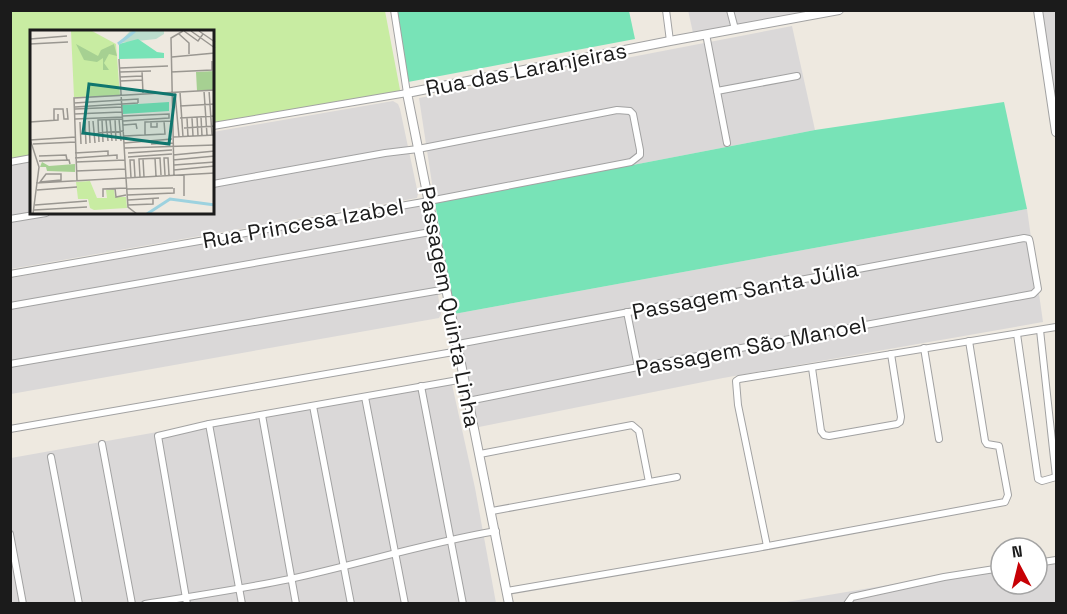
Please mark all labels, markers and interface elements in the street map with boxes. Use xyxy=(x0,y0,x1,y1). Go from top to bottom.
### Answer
inset map xyxy=(30,30,214,214)
street label: Rua das Laranjeiras xyxy=(423,36,629,102)
street label: Passagem Quinta Linha xyxy=(413,184,487,430)
street label: Rua Princesa Izabel xyxy=(200,191,406,255)
street label: Passagem Santa Júlia xyxy=(630,254,861,326)
street label: Passagem São Manoel xyxy=(633,310,869,382)
north arrow xyxy=(989,536,1049,596)
text: N xyxy=(1011,541,1024,563)

